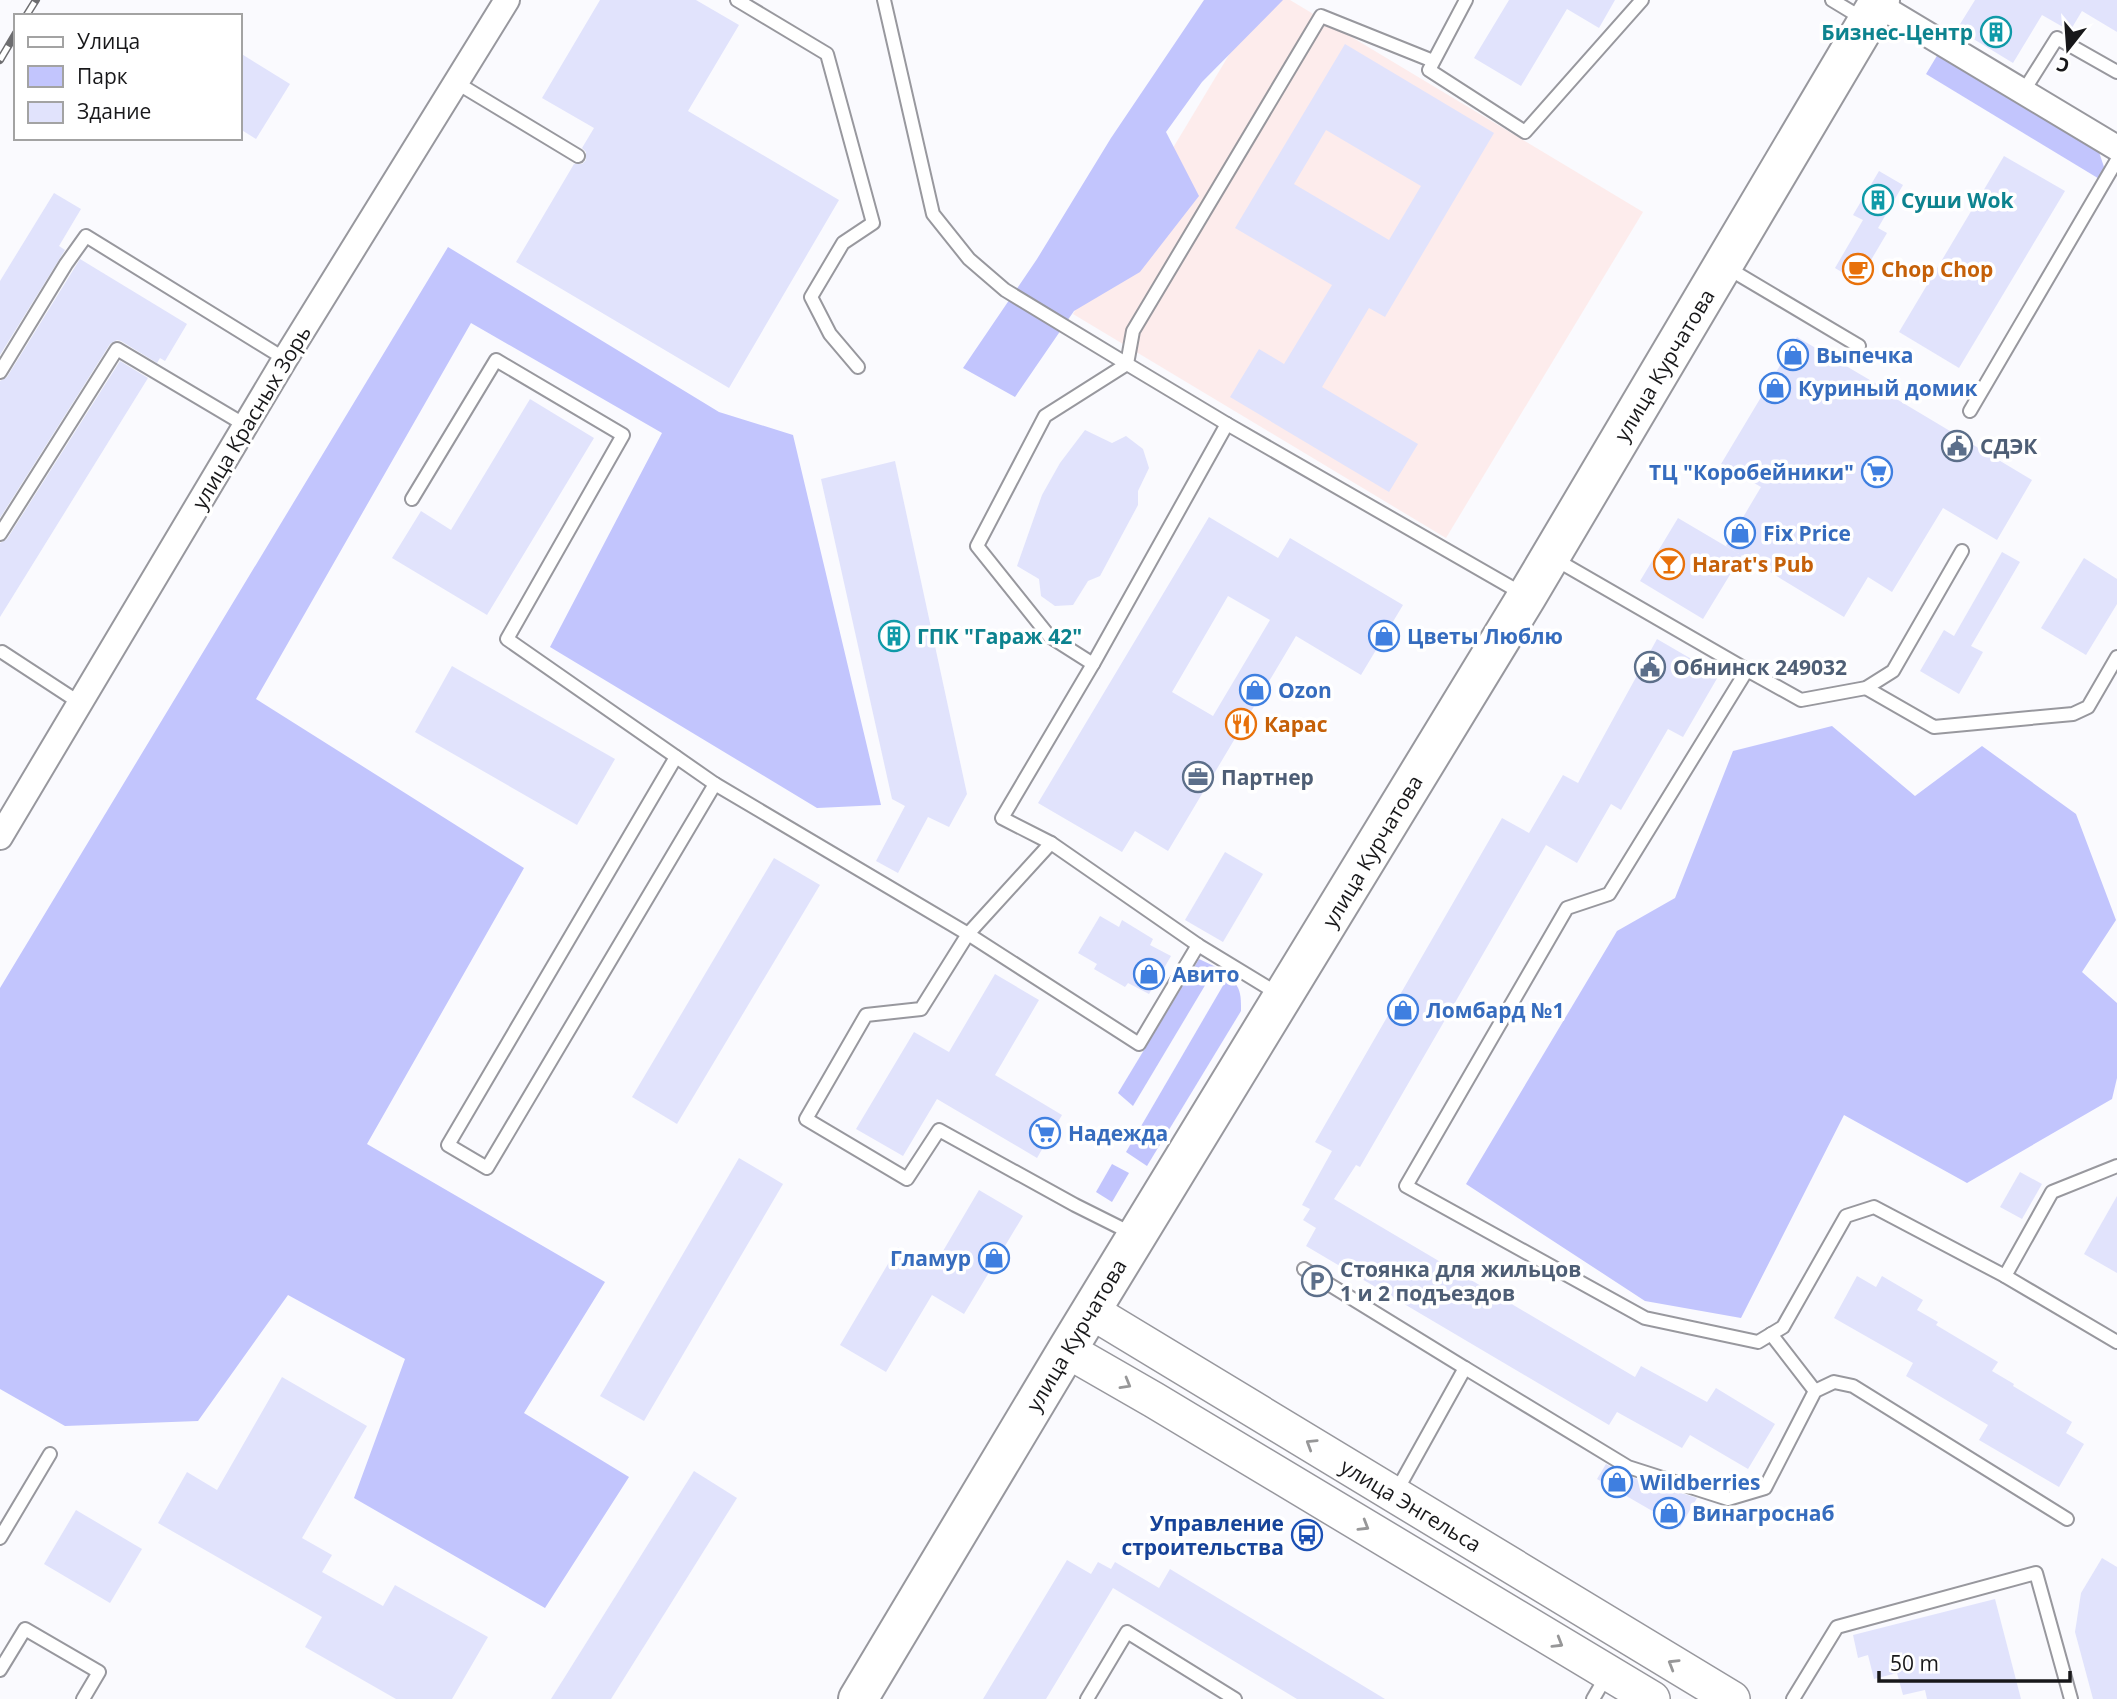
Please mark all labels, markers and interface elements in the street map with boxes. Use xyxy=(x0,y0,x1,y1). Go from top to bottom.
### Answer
legend xyxy=(14,14,242,140)
north arrow xyxy=(2033,14,2103,84)
building icon: Бизнес-Центр xyxy=(1979,15,2013,49)
place label: Бизнес-Центр xyxy=(1821,18,1973,46)
text: Улица xyxy=(77,27,140,55)
text: С xyxy=(2053,51,2073,79)
text: Парк xyxy=(77,62,128,90)
text: Здание xyxy=(77,97,151,125)
building icon: Суши Wok xyxy=(1861,183,1895,217)
place label: Суши Wok xyxy=(1901,186,2015,214)
cafe icon: Chop Chop xyxy=(1841,252,1875,286)
place label: Chop Chop xyxy=(1881,255,1993,283)
street label: улица Курчатова xyxy=(1607,284,1721,446)
street label: улица Красных Зорь xyxy=(185,320,317,514)
shop icon: Выпечка xyxy=(1776,338,1810,372)
place label: Выпечка xyxy=(1816,341,1914,369)
shop icon: Куриный домик xyxy=(1758,371,1792,405)
place label: Куриный домик xyxy=(1798,374,1978,402)
public building icon: СДЭК xyxy=(1940,429,1974,463)
place label: СДЭК xyxy=(1980,432,2038,460)
supermarket icon: ТЦ "Коробейники" xyxy=(1860,455,1894,489)
place label: ТЦ "Коробейники" xyxy=(1649,458,1854,486)
shop icon: Fix Price xyxy=(1723,516,1757,550)
place label: Fix Price xyxy=(1763,519,1851,547)
bar icon: Harat's Pub xyxy=(1652,547,1686,581)
place label: Harat's Pub xyxy=(1692,550,1814,578)
building icon: ГПК "Гараж 42" xyxy=(877,619,911,653)
shop icon: Цветы Люблю xyxy=(1367,619,1401,653)
place label: ГПК "Гараж 42" xyxy=(917,622,1082,650)
place label: Цветы Люблю xyxy=(1407,622,1563,650)
public building icon: Обнинск 249032 xyxy=(1633,650,1667,684)
place label: Обнинск 249032 xyxy=(1673,653,1847,681)
shop icon: Ozon xyxy=(1238,673,1272,707)
place label: Ozon xyxy=(1278,676,1332,704)
restaurant icon: Карас xyxy=(1224,707,1258,741)
place label: Карас xyxy=(1264,710,1328,738)
office icon: Партнер xyxy=(1181,760,1215,794)
place label: Партнер xyxy=(1221,763,1314,791)
street label: улица Курчатова xyxy=(1315,770,1429,932)
shop icon: Авито xyxy=(1132,957,1166,991)
place label: Авито xyxy=(1172,960,1239,988)
shop icon: Ломбард №1 xyxy=(1386,993,1420,1027)
place label: Ломбард №1 xyxy=(1426,996,1564,1024)
supermarket icon: Надежда xyxy=(1028,1116,1062,1150)
place label: Надежда xyxy=(1068,1119,1168,1147)
shop icon: Гламур xyxy=(977,1241,1011,1275)
place label: Гламур xyxy=(890,1244,971,1272)
street label: улица Курчатова xyxy=(1019,1254,1133,1416)
place label: Стоянка для жильцов 1 и 2 подъездов xyxy=(1340,1255,1581,1307)
parking icon: Стоянка для жильцов 1 и 2 подъездов xyxy=(1300,1264,1334,1298)
one-way arrow xyxy=(1119,1376,1132,1389)
one-way arrow xyxy=(1306,1440,1319,1453)
street label: улица Энгельса xyxy=(1335,1452,1487,1558)
shop icon: Wildberries xyxy=(1600,1465,1634,1499)
place label: Wildberries xyxy=(1640,1468,1760,1496)
shop icon: Винагроснаб xyxy=(1652,1496,1686,1530)
place label: Винагроснаб xyxy=(1692,1499,1835,1527)
place label: Управление строительства xyxy=(1121,1509,1284,1561)
one-way arrow xyxy=(1356,1517,1369,1530)
bus stop icon: Управление строительства xyxy=(1290,1518,1324,1552)
one-way arrow xyxy=(1551,1635,1564,1648)
scale bar xyxy=(1879,1640,2070,1684)
text: 50 m xyxy=(1890,1649,1939,1677)
one-way arrow xyxy=(1668,1659,1681,1672)

